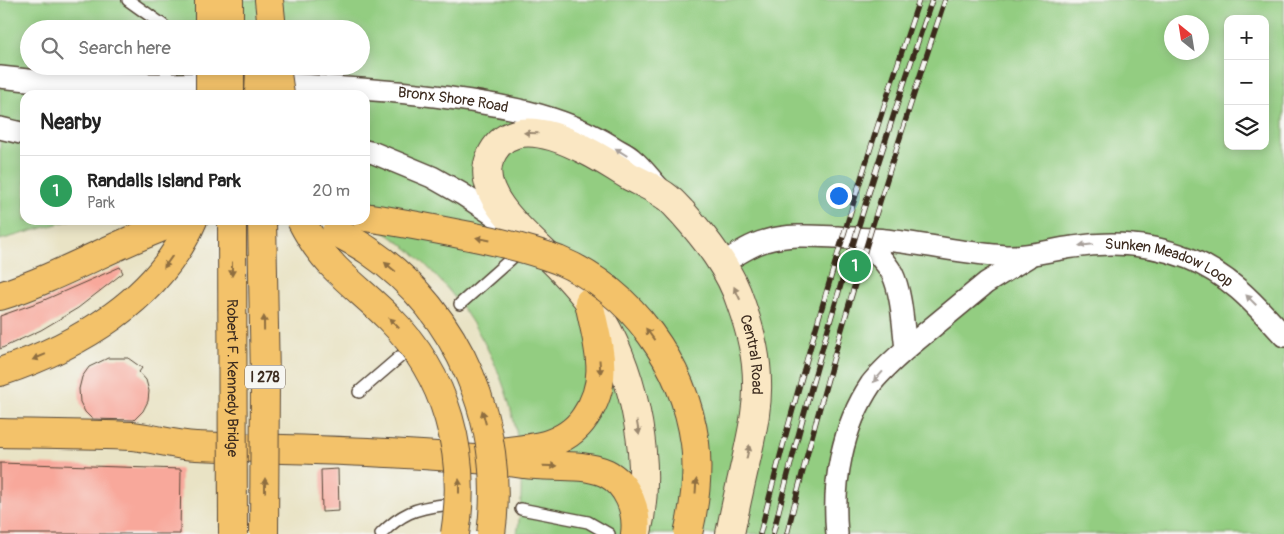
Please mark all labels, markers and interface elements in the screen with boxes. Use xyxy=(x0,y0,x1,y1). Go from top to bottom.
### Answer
north arrow xyxy=(1164,15,1209,60)
map controls xyxy=(1224,15,1269,150)
button: + xyxy=(1224,15,1269,60)
search box xyxy=(20,20,370,75)
icon: search xyxy=(38,34,66,62)
text: Search here xyxy=(78,36,171,60)
button: − xyxy=(1224,60,1269,105)
street label: Bronx Shore Road xyxy=(397,83,510,117)
button: layers xyxy=(1224,105,1269,150)
text: Nearby xyxy=(40,109,101,136)
one-way arrow xyxy=(523,129,539,137)
one-way arrow xyxy=(615,147,628,157)
text: Randalls Island Park xyxy=(87,169,241,193)
text: 1 xyxy=(53,181,59,201)
text: 20 m xyxy=(312,181,350,201)
your location xyxy=(826,183,852,209)
text: Park xyxy=(87,193,115,213)
one-way arrow xyxy=(475,235,491,243)
street label: Sunken Meadow Loop xyxy=(1105,235,1237,291)
one-way arrow xyxy=(1078,241,1094,249)
pin: 1 xyxy=(839,247,871,285)
one-way arrow xyxy=(163,255,174,268)
one-way arrow xyxy=(228,261,236,277)
one-way arrow xyxy=(383,261,396,272)
one-way arrow xyxy=(733,286,741,300)
one-way arrow xyxy=(1245,294,1257,306)
street label: Robert F. Kennedy Bridge xyxy=(223,299,242,458)
street label: Central Road xyxy=(736,312,767,395)
one-way arrow xyxy=(259,315,267,331)
one-way arrow xyxy=(388,317,400,329)
one-way arrow xyxy=(645,327,655,341)
one-way arrow xyxy=(32,354,46,362)
one-way arrow xyxy=(596,360,604,376)
road number: I 278 xyxy=(245,366,285,388)
one-way arrow xyxy=(872,370,884,382)
one-way arrow xyxy=(479,409,487,424)
one-way arrow xyxy=(635,420,643,436)
one-way arrow xyxy=(744,444,752,460)
one-way arrow xyxy=(543,462,559,470)
one-way arrow xyxy=(261,477,269,493)
one-way arrow xyxy=(455,477,463,493)
one-way arrow xyxy=(692,478,700,494)

